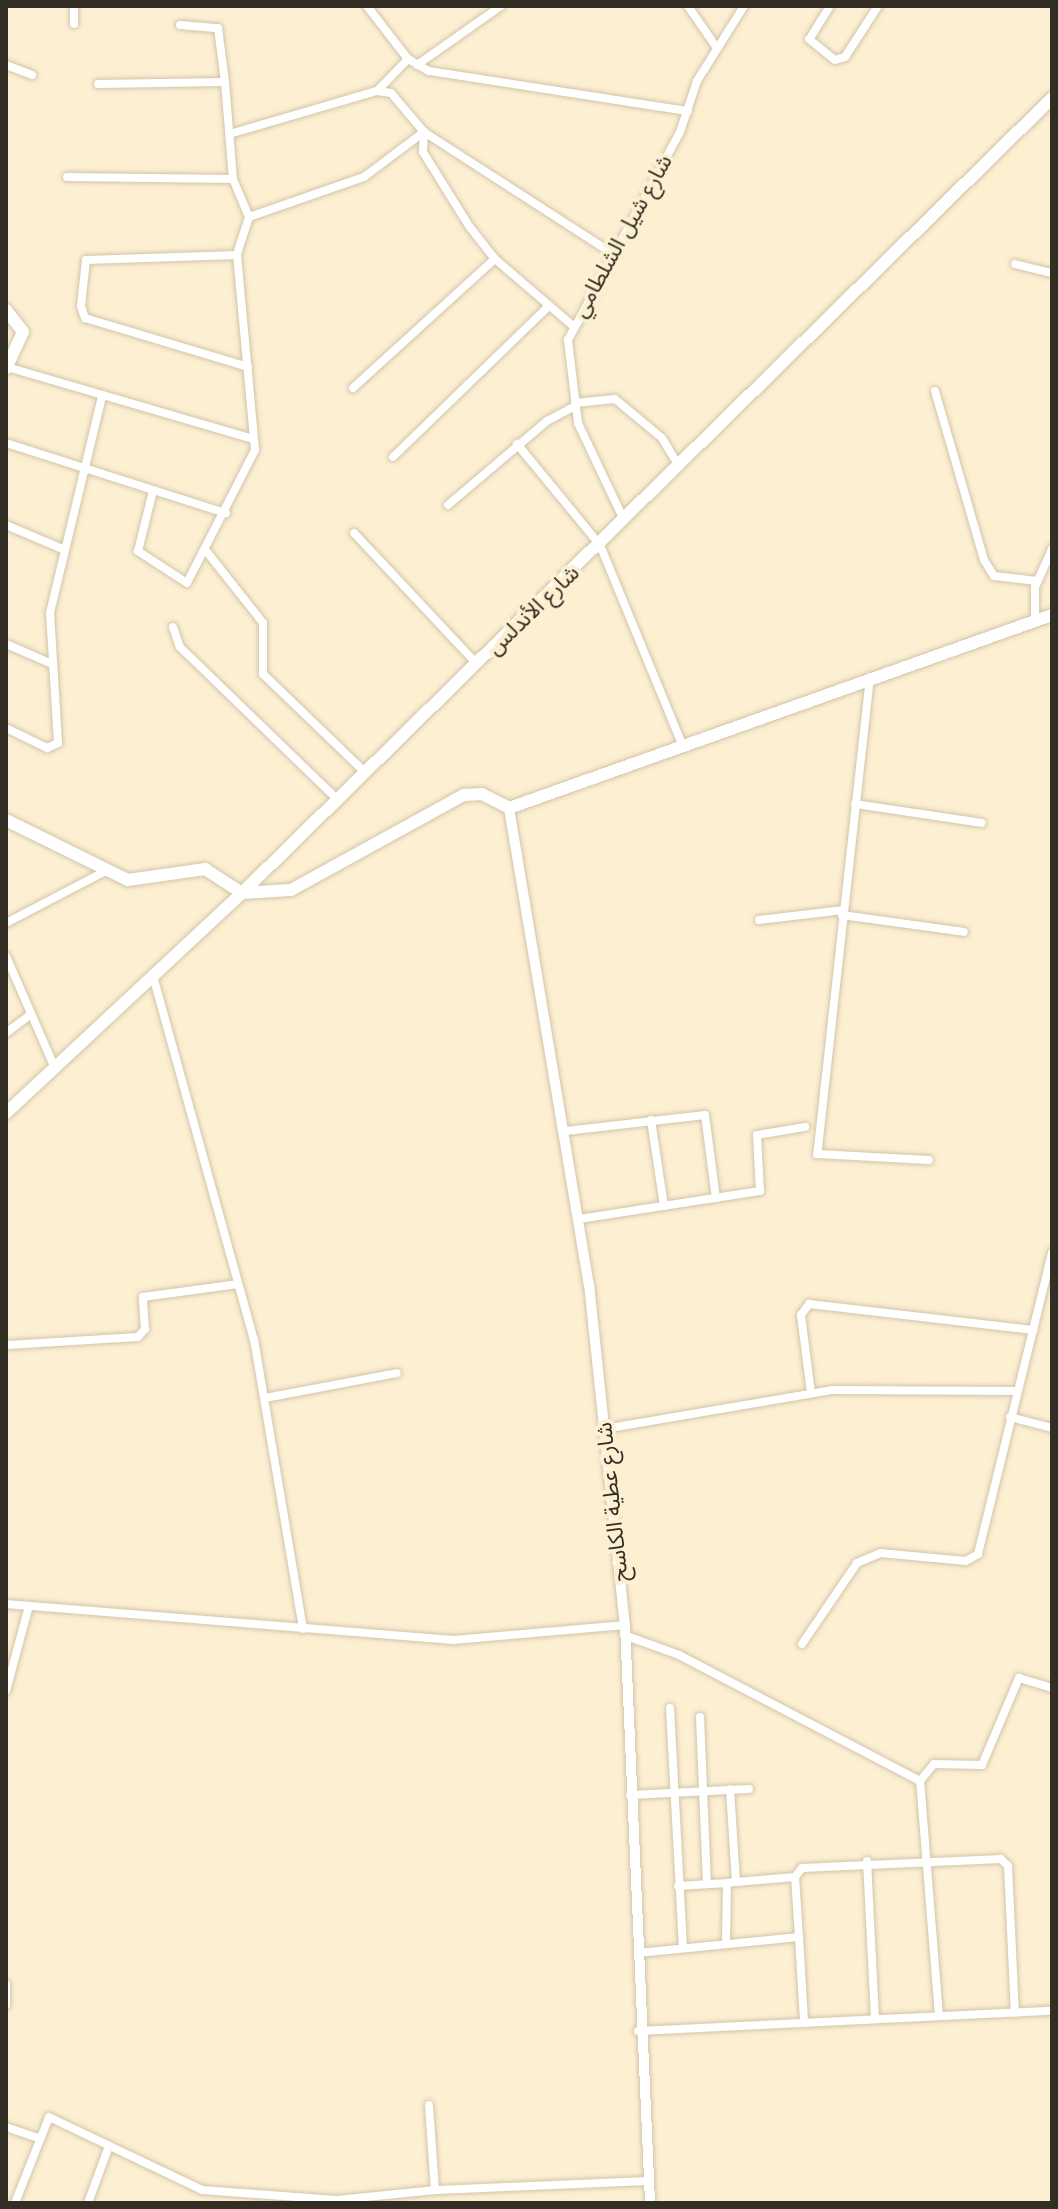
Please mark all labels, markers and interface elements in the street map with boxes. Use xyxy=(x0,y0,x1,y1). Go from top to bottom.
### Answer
street label: شارع شيل الشلطامي xyxy=(566,150,678,322)
street label: شارع الأندلس xyxy=(481,560,585,660)
street label: شارع عطية الكاسح xyxy=(591,1421,633,1583)

